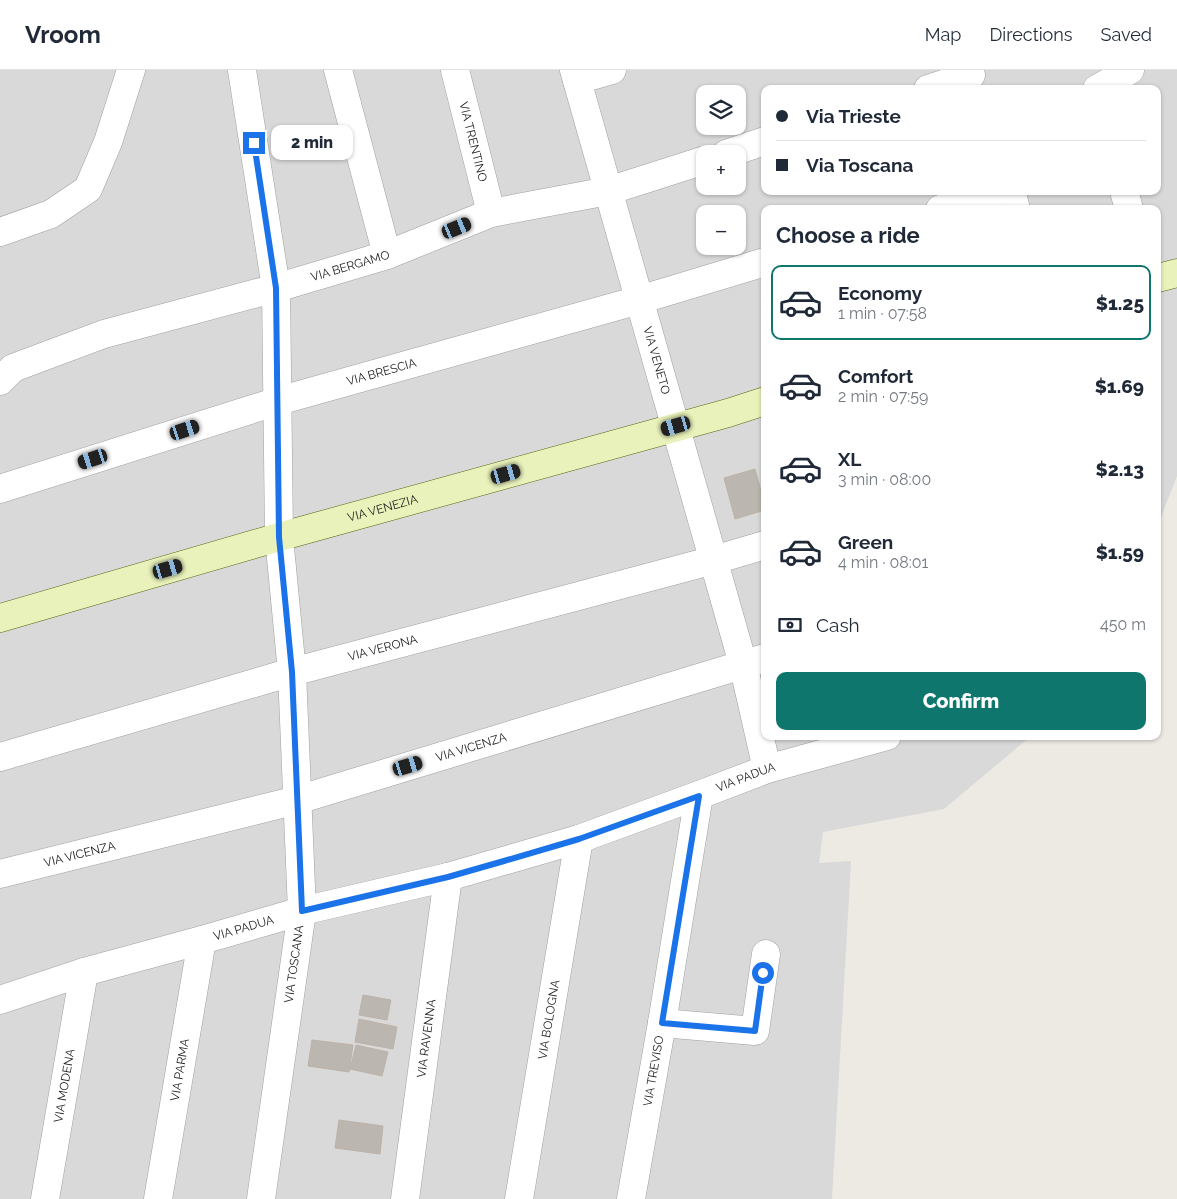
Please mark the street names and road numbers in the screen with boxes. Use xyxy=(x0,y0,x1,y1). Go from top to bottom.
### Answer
street label: VIA TRENTINO xyxy=(456,100,490,183)
street label: VIA BERGAMO xyxy=(309,248,391,284)
street label: VIA VENETO xyxy=(640,325,673,396)
street label: VIA BRESCIA xyxy=(345,356,418,388)
street label: VIA VENEZIA xyxy=(346,492,419,525)
street label: VIA VERONA xyxy=(347,632,419,664)
street label: VIA VICENZA xyxy=(434,730,508,765)
street label: VIA PADUA xyxy=(714,760,777,795)
street label: VIA VICENZA xyxy=(42,839,117,870)
street label: VIA PADUA xyxy=(212,913,275,943)
street label: VIA TOSCANA xyxy=(282,924,306,1004)
street label: VIA BOLOGNA xyxy=(535,979,562,1060)
street label: VIA RAVENNA xyxy=(414,998,439,1079)
street label: VIA TREVISO xyxy=(640,1035,667,1107)
street label: VIA PARMA xyxy=(168,1037,192,1102)
street label: VIA MODENA xyxy=(51,1048,78,1124)

